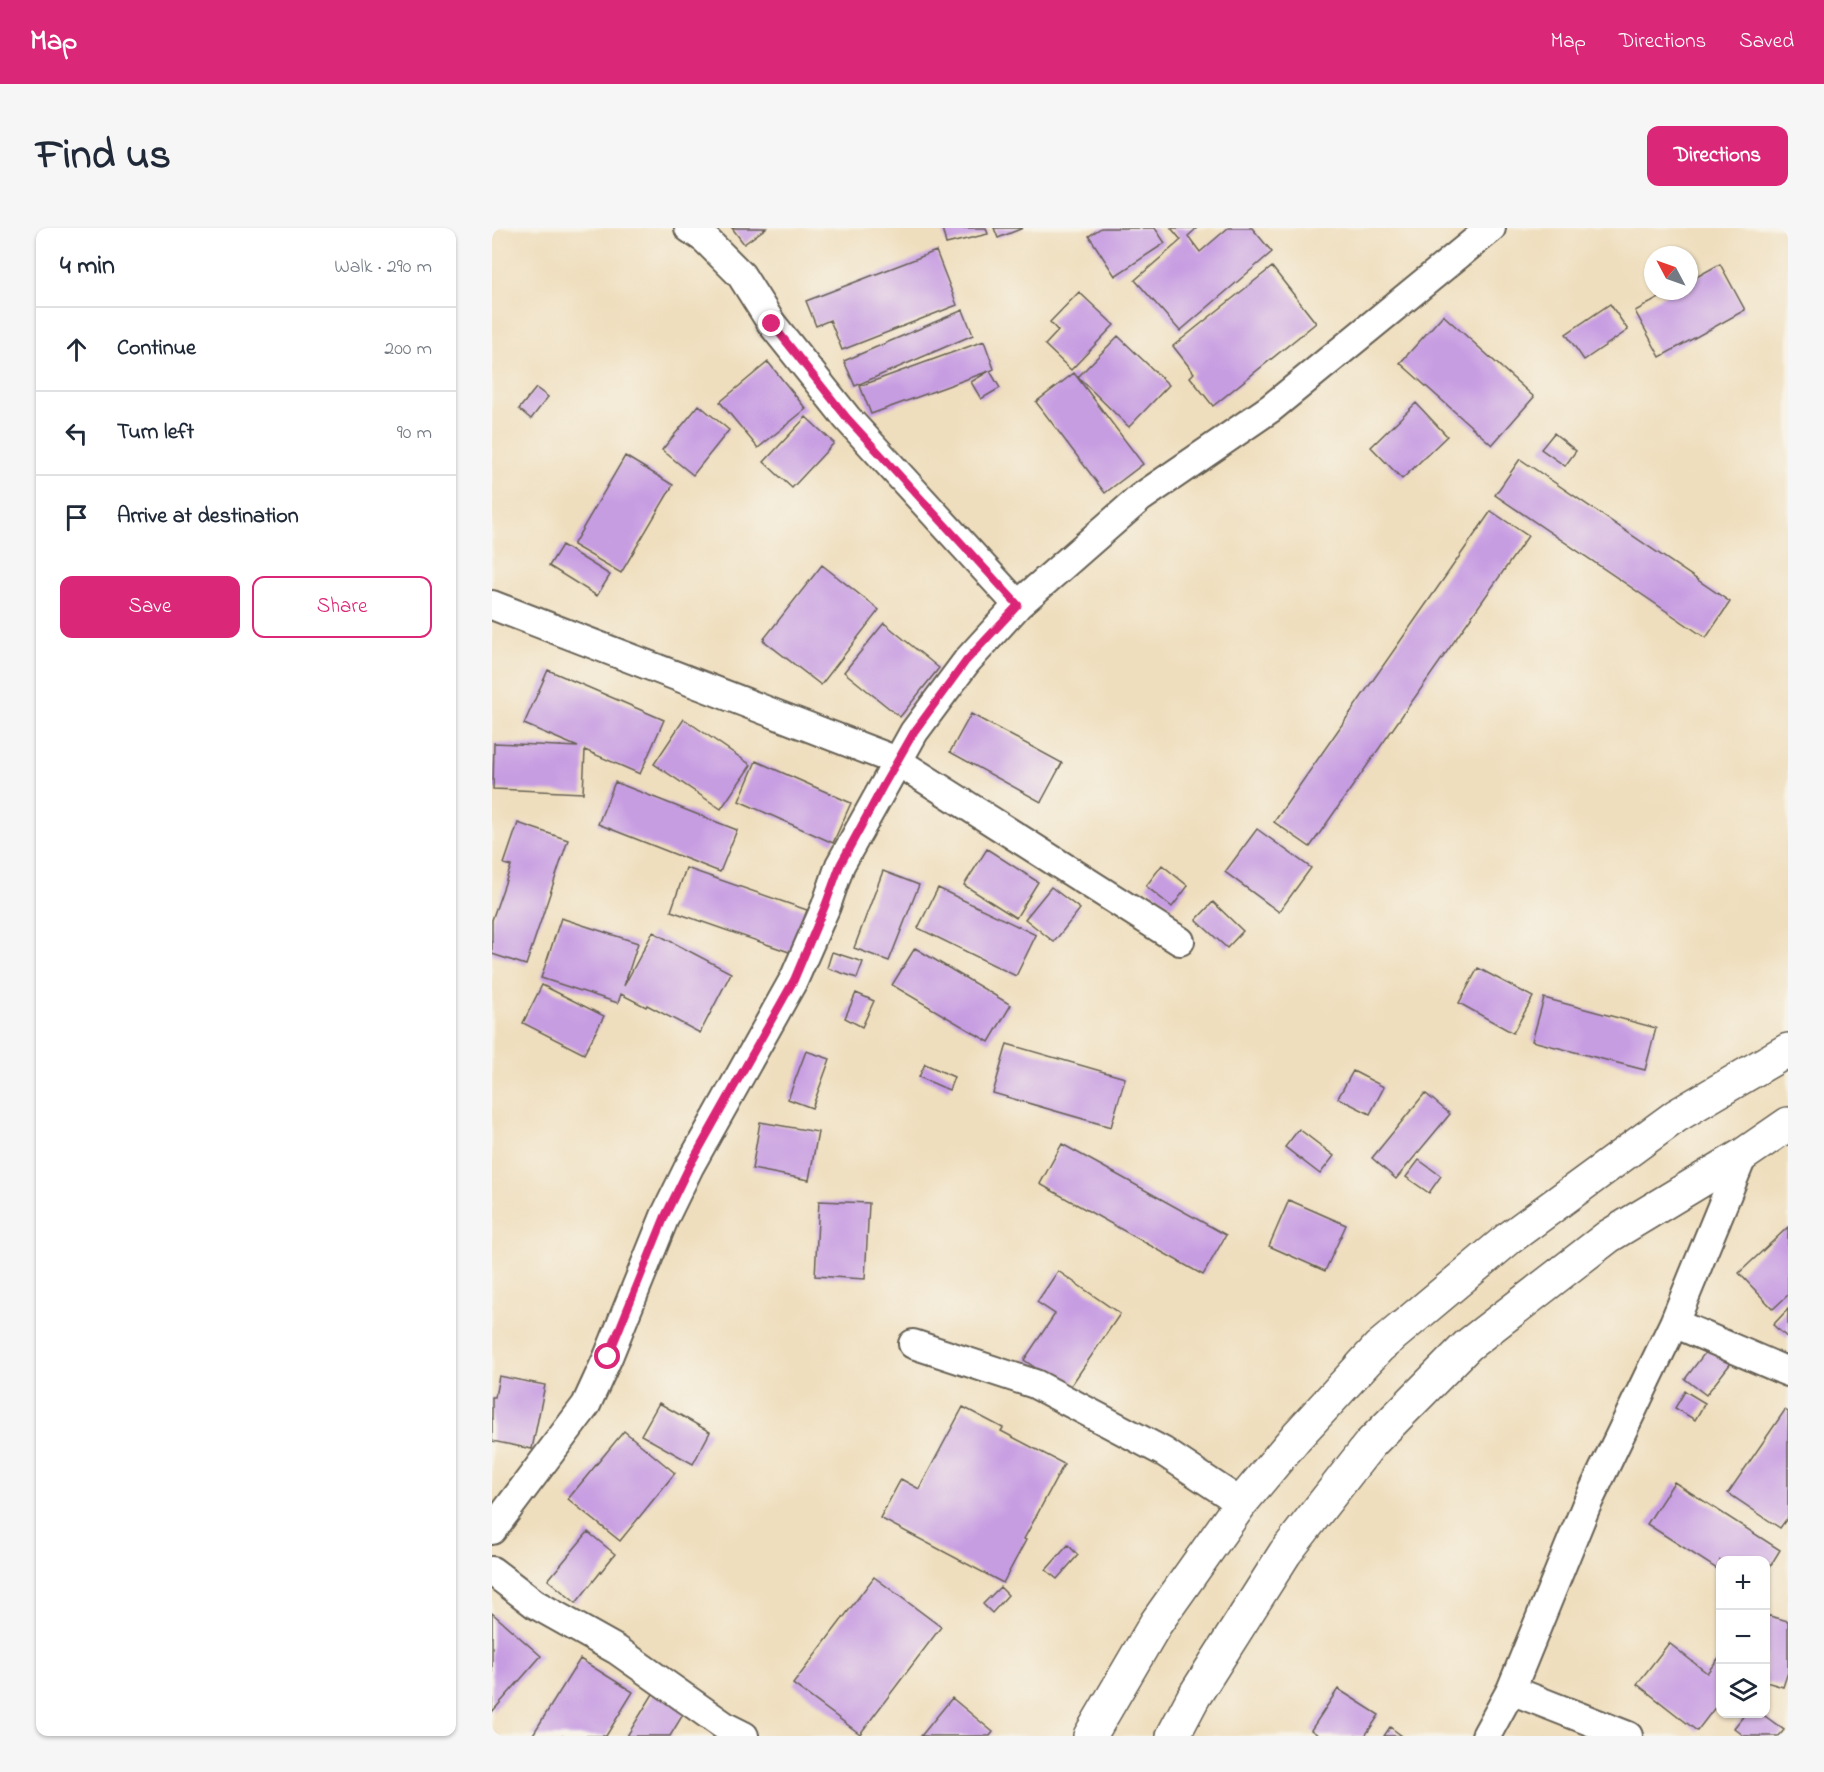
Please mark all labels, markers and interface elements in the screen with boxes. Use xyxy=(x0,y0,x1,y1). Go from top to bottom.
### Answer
text: Map xyxy=(30,22,77,63)
text: Map xyxy=(1550,27,1586,57)
text: Directions xyxy=(1619,27,1706,57)
text: Saved xyxy=(1739,27,1794,57)
text: Find us xyxy=(36,126,171,187)
button: Directions xyxy=(1647,126,1788,186)
north arrow xyxy=(1644,246,1698,300)
text: 4 min xyxy=(60,248,115,286)
text: Walk · 290 m xyxy=(334,253,432,282)
route end xyxy=(758,310,784,336)
icon: ahead xyxy=(60,333,93,366)
text: Continue xyxy=(117,333,196,365)
text: 200 m xyxy=(384,335,432,364)
icon: left xyxy=(60,417,93,450)
text: Turn left xyxy=(117,417,194,449)
text: 90 m xyxy=(397,419,432,448)
icon: arrive xyxy=(60,501,93,534)
text: Arrive at destination xyxy=(117,501,299,533)
button: Save xyxy=(60,576,240,638)
button: Share xyxy=(252,576,432,638)
route start xyxy=(594,1343,620,1369)
map controls xyxy=(1716,1556,1770,1718)
button: + xyxy=(1716,1556,1770,1610)
button: − xyxy=(1716,1610,1770,1664)
button: layers xyxy=(1716,1664,1770,1718)

